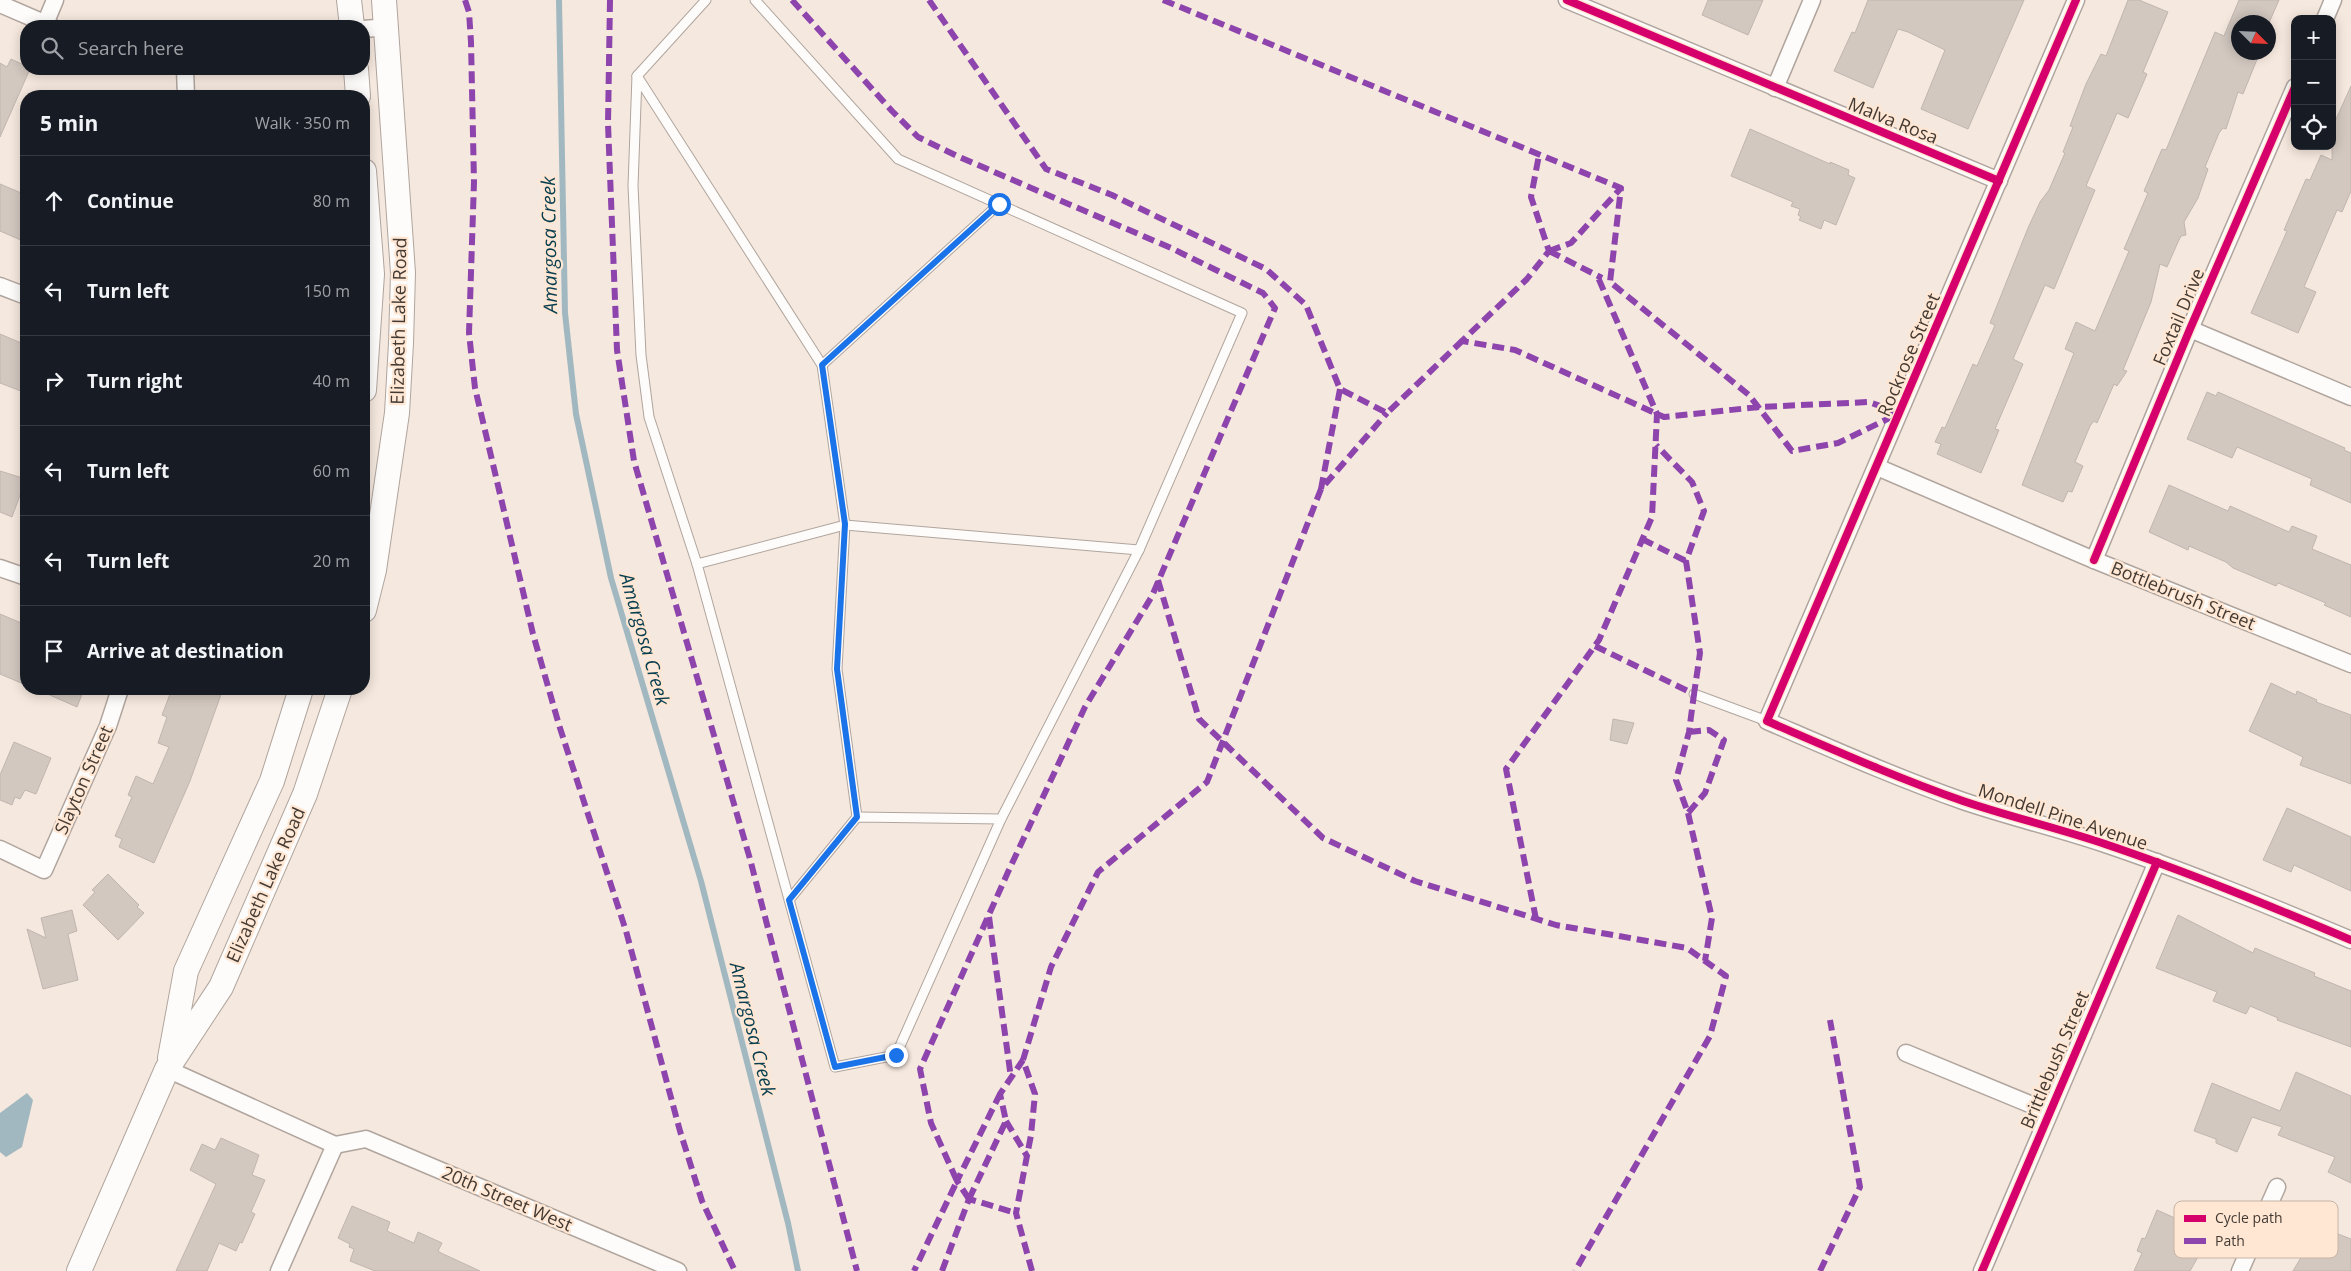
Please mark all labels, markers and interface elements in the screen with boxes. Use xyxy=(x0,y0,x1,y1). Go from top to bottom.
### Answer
north arrow xyxy=(2231,15,2276,60)
map controls xyxy=(2291,15,2336,150)
button: + xyxy=(2291,15,2336,60)
search box xyxy=(20,20,370,75)
icon: search xyxy=(38,34,66,62)
text: Search here xyxy=(78,35,184,61)
button: − xyxy=(2291,60,2336,105)
street label: Malva Rosa xyxy=(1845,91,1942,149)
button: locate xyxy=(2291,105,2336,150)
text: 5 min xyxy=(40,109,98,137)
text: Walk · 350 m xyxy=(255,112,350,134)
water label: Amargosa Creek xyxy=(535,176,563,316)
icon: ahead xyxy=(40,187,68,215)
text: Continue xyxy=(87,188,174,214)
text: 80 m xyxy=(313,190,350,212)
route start xyxy=(988,193,1011,216)
street label: Elizabeth Lake Road xyxy=(385,237,411,405)
street label: Foxtail Drive xyxy=(2147,264,2209,369)
icon: left xyxy=(40,277,68,305)
text: Turn left xyxy=(87,278,169,304)
text: 150 m xyxy=(304,280,350,302)
street label: Rockrose Street xyxy=(1871,289,1945,420)
icon: right xyxy=(40,367,68,395)
text: Turn right xyxy=(87,368,182,394)
text: 40 m xyxy=(313,370,350,392)
icon: left xyxy=(40,457,68,485)
text: Turn left xyxy=(87,458,169,484)
text: 60 m xyxy=(313,460,350,482)
icon: left xyxy=(40,547,68,575)
text: Turn left xyxy=(87,548,169,574)
text: 20 m xyxy=(313,550,350,572)
street label: Bottlebrush Street xyxy=(2108,555,2259,635)
water label: Amargosa Creek xyxy=(613,568,677,709)
icon: arrive xyxy=(40,637,68,665)
text: Arrive at destination xyxy=(87,638,284,664)
street label: Slayton Street xyxy=(48,721,118,838)
street label: Mondell Pine Avenue xyxy=(1976,777,2151,855)
street label: Elizabeth Lake Road xyxy=(220,803,310,966)
water label: Amargosa Creek xyxy=(723,958,782,1099)
street label: Brittlebush Street xyxy=(2014,987,2094,1132)
route end xyxy=(885,1044,908,1067)
street label: 20th Street West xyxy=(439,1160,576,1236)
legend xyxy=(2174,1201,2338,1258)
text: Cycle path xyxy=(2215,1208,2283,1227)
text: Path xyxy=(2215,1231,2245,1250)

